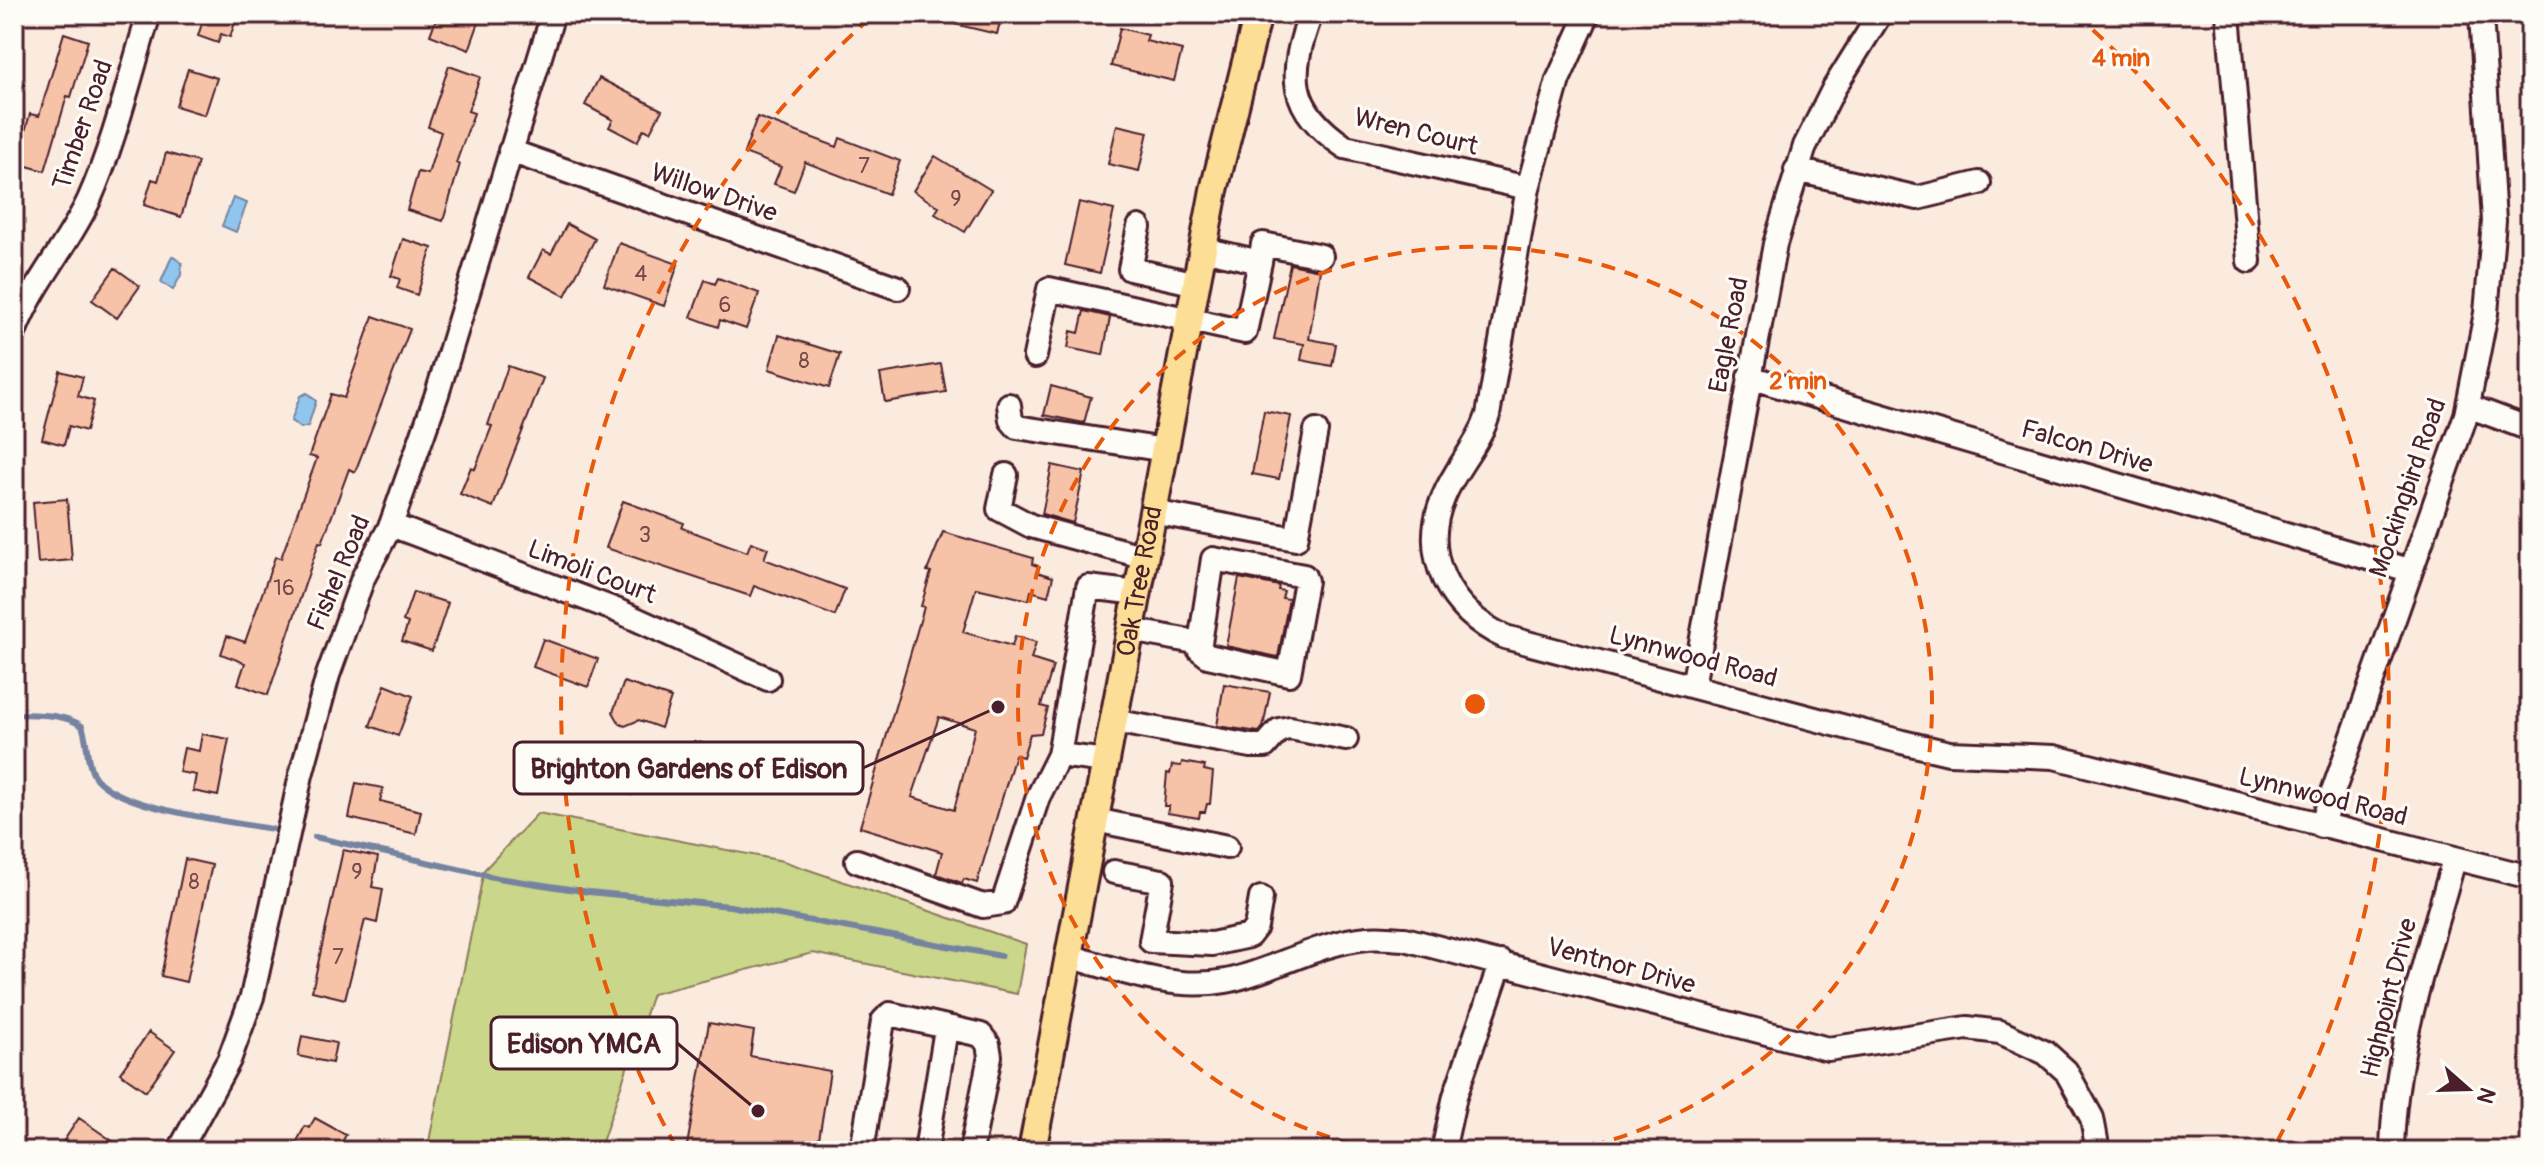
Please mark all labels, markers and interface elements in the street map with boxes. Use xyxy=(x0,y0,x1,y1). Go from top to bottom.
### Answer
text: 4 min xyxy=(2092,44,2150,73)
street label: Timber Road xyxy=(46,56,120,194)
street label: Wren Court xyxy=(1351,101,1482,163)
house number: 7 xyxy=(858,152,870,180)
street label: Willow Drive xyxy=(647,156,782,230)
house number: 9 xyxy=(950,185,962,213)
house number: 4 xyxy=(635,260,648,288)
street label: Eagle Road xyxy=(1702,274,1756,396)
house number: 6 xyxy=(719,291,731,319)
house number: 8 xyxy=(798,347,810,375)
text: 2 min xyxy=(1769,367,1827,396)
street label: Mockingbird Road xyxy=(2362,394,2454,582)
street label: Falcon Drive xyxy=(2018,413,2157,481)
street label: Oak Tree Road xyxy=(1110,503,1170,659)
street label: Fishel Road xyxy=(300,510,378,636)
house number: 3 xyxy=(639,521,651,549)
street label: Limoli Court xyxy=(523,533,661,611)
house number: 16 xyxy=(273,574,295,602)
street label: Lynnwood Road xyxy=(1605,619,1781,695)
centre of rings xyxy=(1461,690,1489,718)
callout: Brighton Gardens of Edison xyxy=(514,742,863,794)
text: Brighton Gardens of Edison xyxy=(530,752,848,787)
street label: Lynnwood Road xyxy=(2235,761,2411,833)
house number: 9 xyxy=(351,858,363,886)
house number: 8 xyxy=(188,868,200,896)
street label: Highpoint Drive xyxy=(2354,915,2424,1081)
street label: Ventnor Drive xyxy=(1543,931,1699,1001)
house number: 7 xyxy=(332,943,344,971)
callout: Edison YMCA xyxy=(491,1017,677,1069)
text: Edison YMCA xyxy=(507,1027,661,1062)
north arrow xyxy=(2428,1049,2508,1129)
text: N xyxy=(2470,1084,2502,1107)

